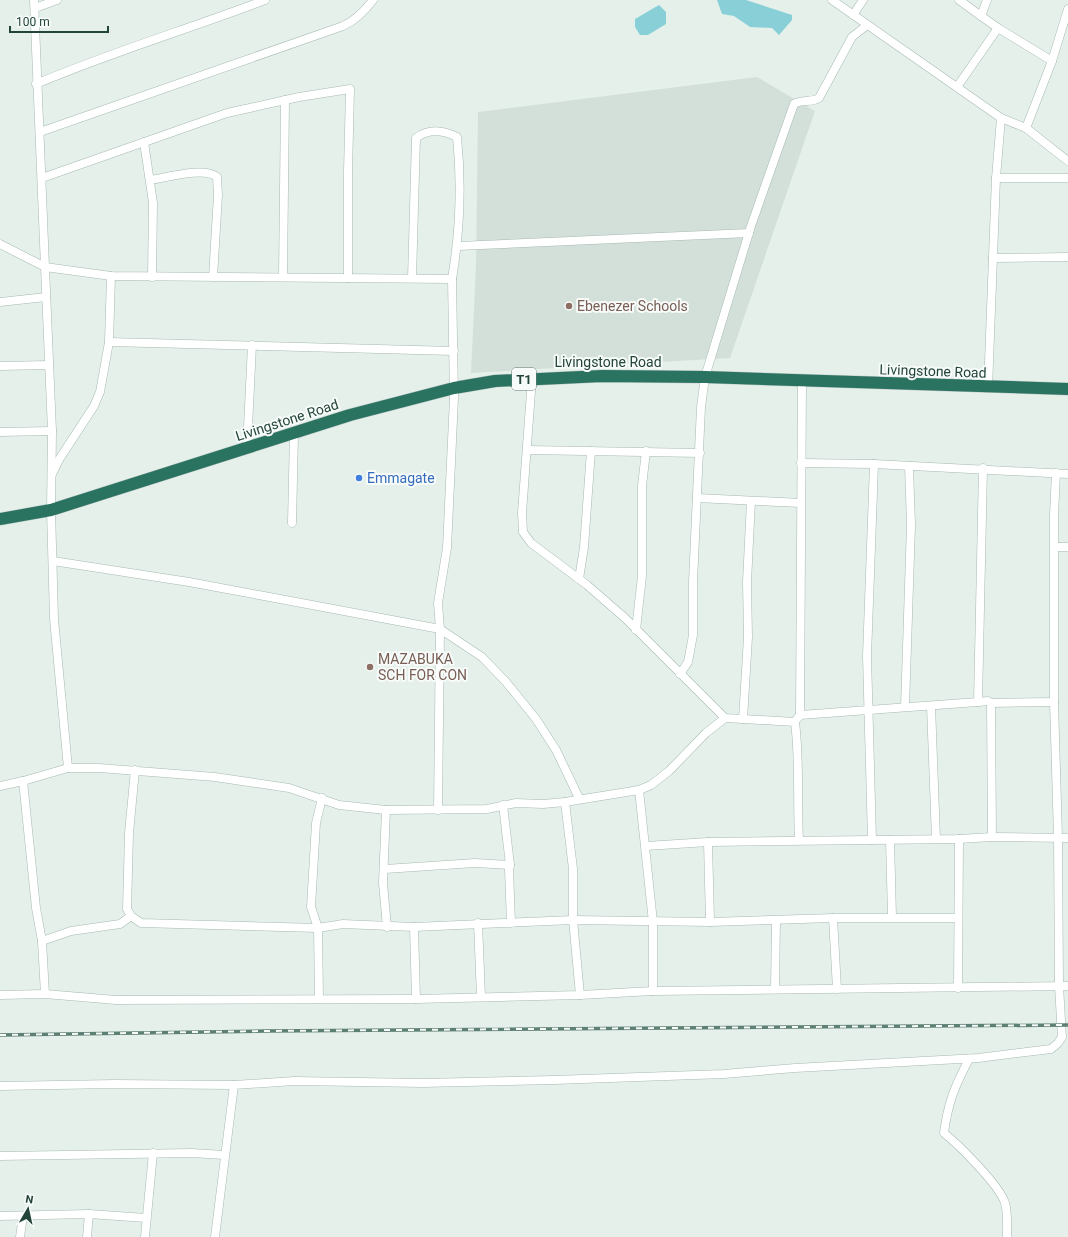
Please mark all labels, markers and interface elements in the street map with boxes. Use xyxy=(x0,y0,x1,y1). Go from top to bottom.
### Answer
scale bar xyxy=(10,8,108,34)
text: 100 m xyxy=(16,15,50,29)
place label: Ebenezer Schools xyxy=(577,298,688,314)
marker: Ebenezer Schools xyxy=(564,301,574,311)
street label: Livingstone Road xyxy=(554,354,662,370)
street label: Livingstone Road xyxy=(879,361,987,381)
road number: T1 xyxy=(512,368,536,390)
street label: Livingstone Road xyxy=(234,396,340,444)
place label: Emmagate xyxy=(367,470,435,486)
marker: Emmagate xyxy=(354,473,364,483)
place label: MAZABUKA SCH FOR CON xyxy=(378,651,467,683)
marker: MAZABUKA SCH FOR CON xyxy=(365,662,375,672)
north arrow xyxy=(8,1189,48,1229)
text: N xyxy=(25,1193,35,1207)

